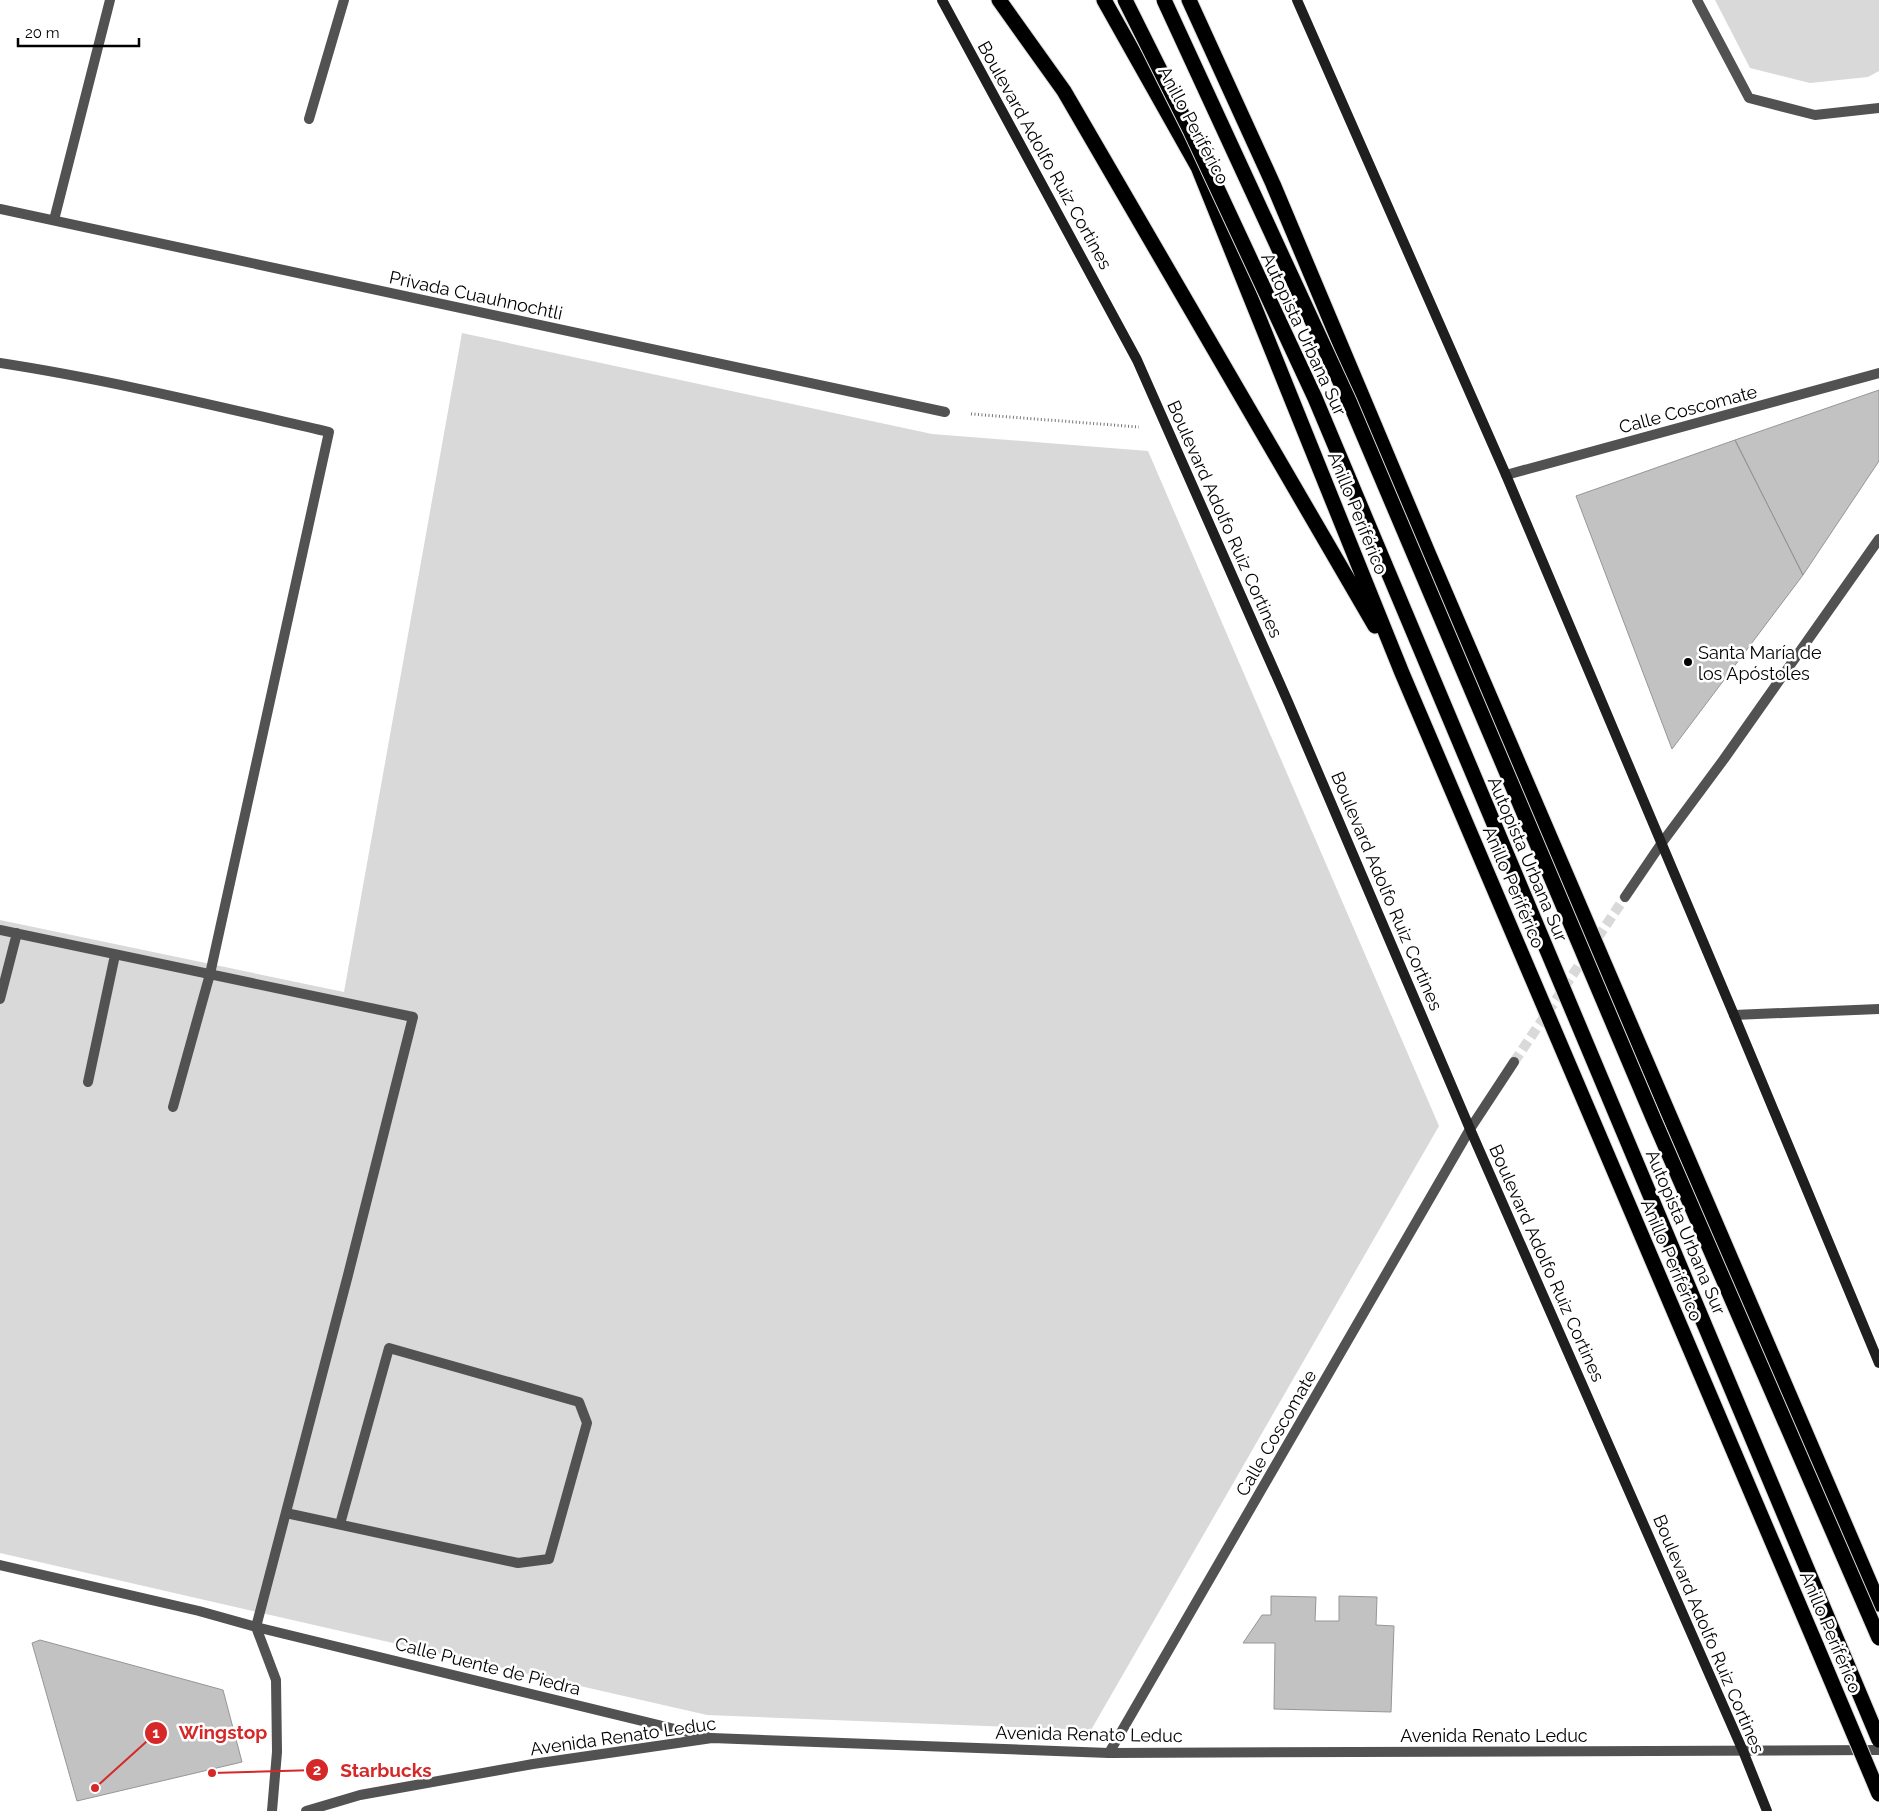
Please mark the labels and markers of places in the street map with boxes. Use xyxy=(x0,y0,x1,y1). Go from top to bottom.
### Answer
place label: Santa María de los Apóstoles xyxy=(1698,642,1822,684)
marker: Santa María de los Apóstoles xyxy=(1682,656,1694,668)
callout: Wingstop xyxy=(144,1716,277,1750)
callout: Starbucks xyxy=(305,1753,441,1787)

